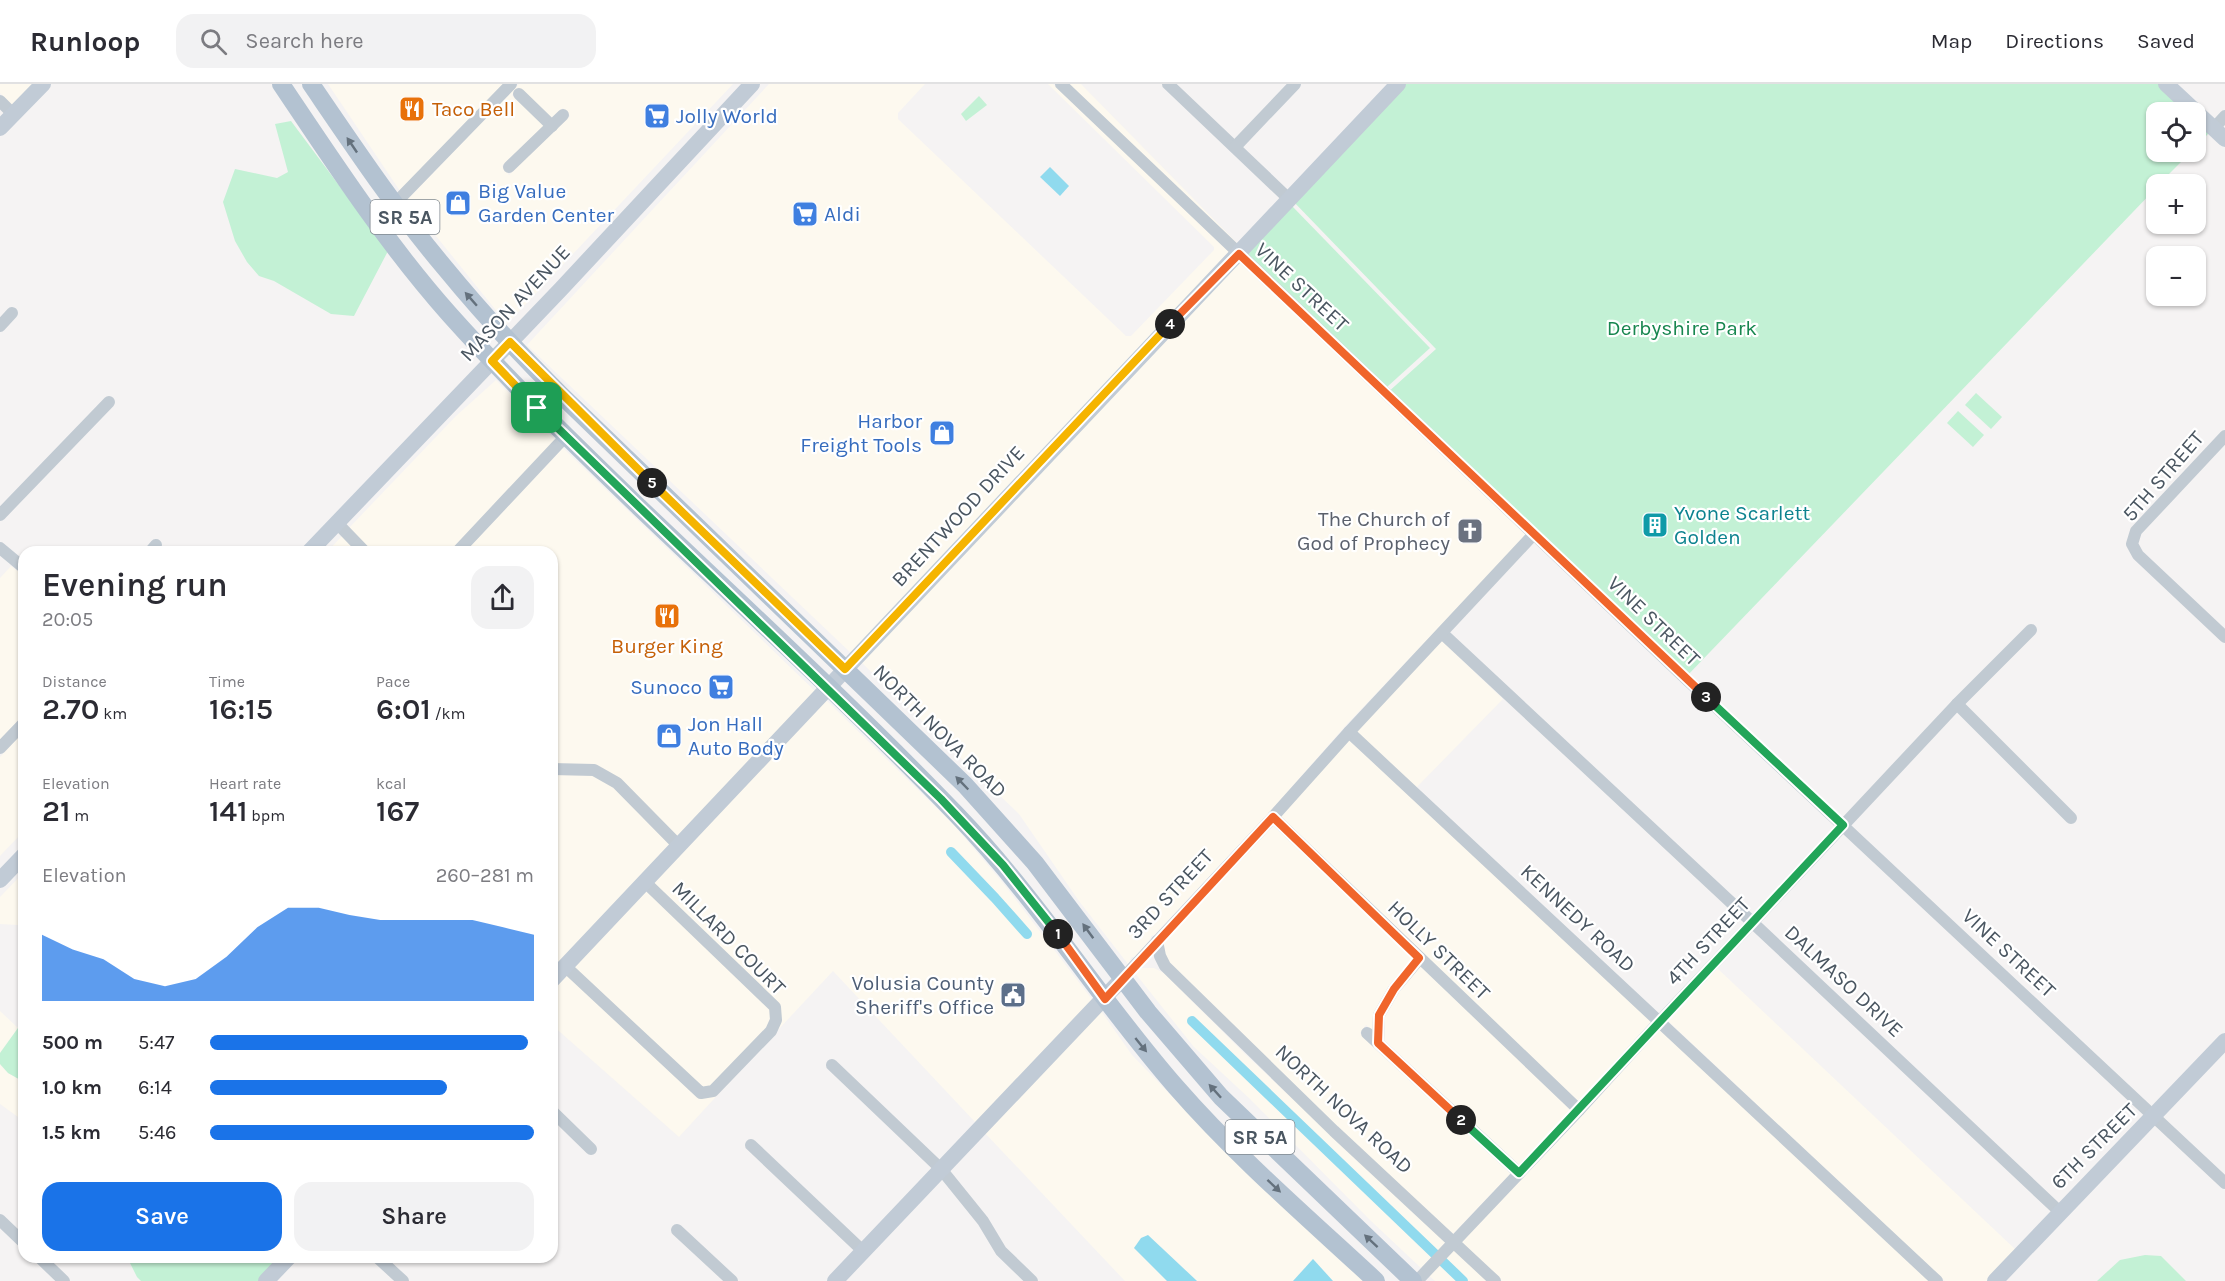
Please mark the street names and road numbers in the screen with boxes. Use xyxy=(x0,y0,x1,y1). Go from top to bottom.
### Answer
road number: SR 5A xyxy=(370,200,440,234)
street label: VINE STREET xyxy=(1250,238,1354,337)
street label: MASON AVENUE xyxy=(455,240,575,366)
street label: 5TH STREET xyxy=(2117,426,2209,526)
street label: BRENTWOOD DRIVE xyxy=(887,441,1029,591)
street label: VINE STREET xyxy=(1603,571,1705,671)
street label: NORTH NOVA ROAD xyxy=(868,659,1012,803)
street label: 3RD STREET xyxy=(1122,844,1218,944)
street label: KENNEDY ROAD xyxy=(1516,859,1640,977)
street label: MILLARD COURT xyxy=(667,876,791,1000)
street label: 4TH STREET xyxy=(1661,892,1755,990)
street label: HOLLY STREET xyxy=(1383,895,1495,1005)
street label: VINE STREET xyxy=(1957,904,2061,1003)
street label: DALMASO DRIVE xyxy=(1780,920,1908,1042)
street label: NORTH NOVA ROAD xyxy=(1271,1039,1417,1179)
street label: 6TH STREET xyxy=(2046,1098,2142,1194)
road number: SR 5A xyxy=(1226,1120,1294,1154)

